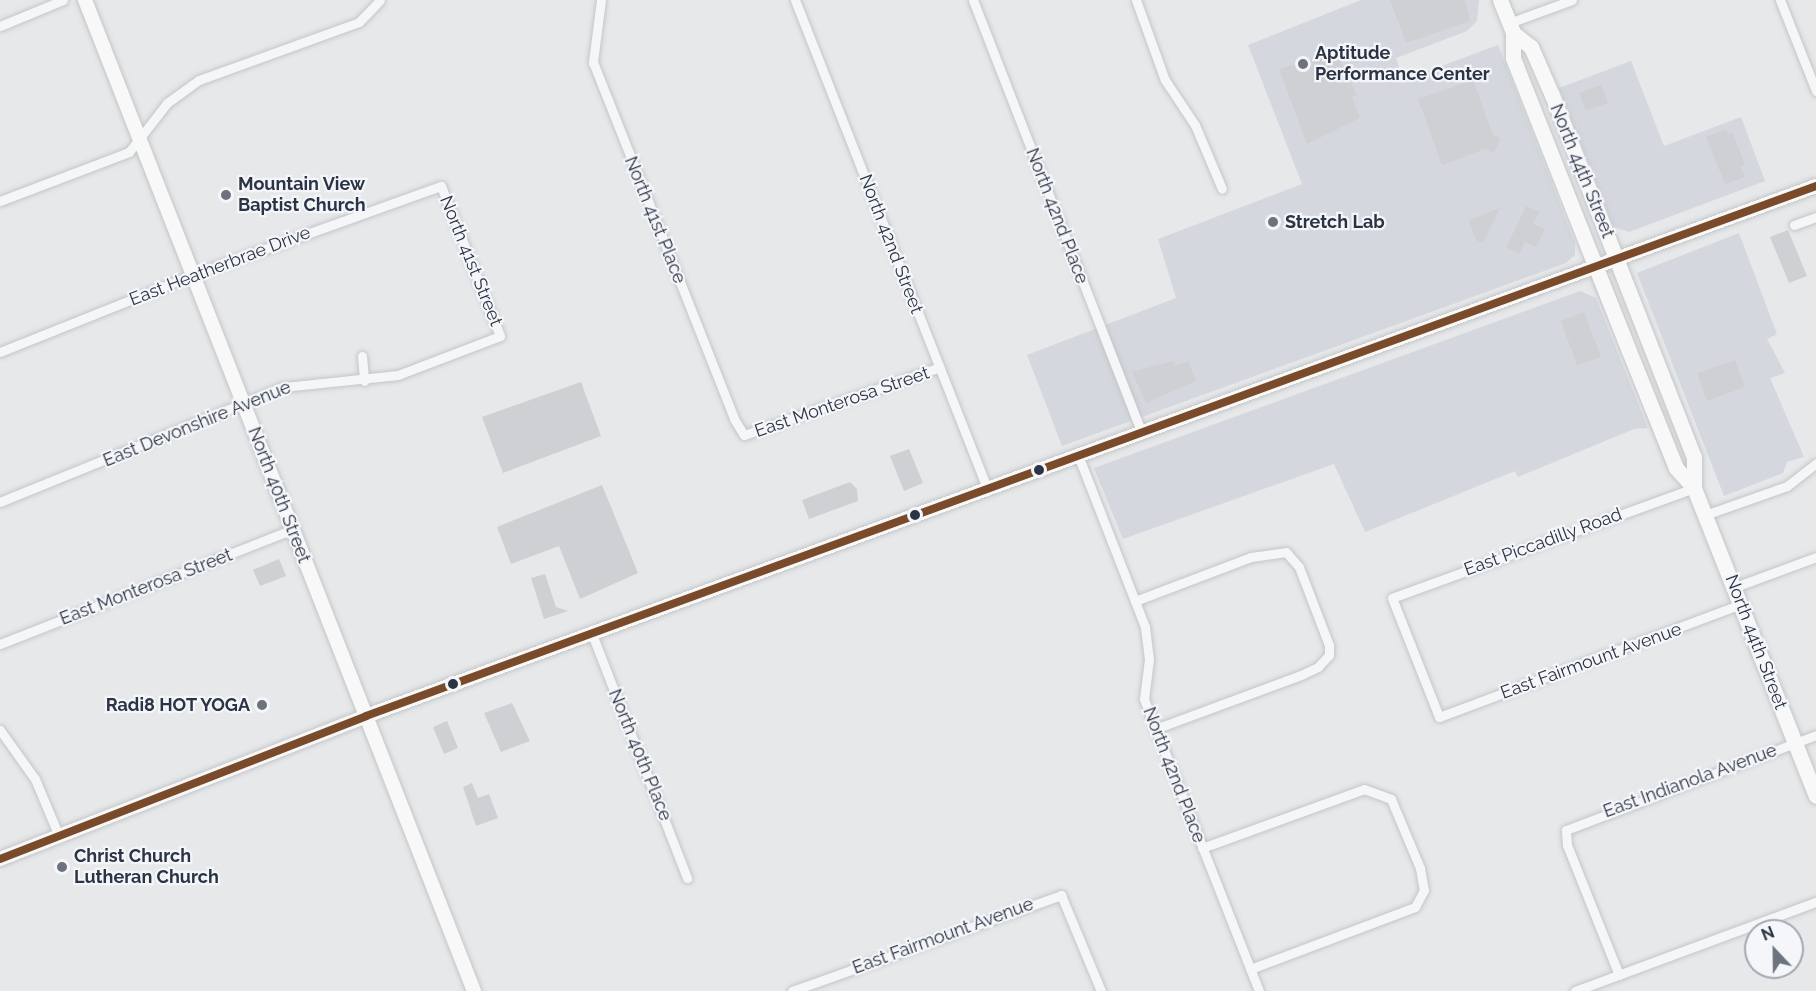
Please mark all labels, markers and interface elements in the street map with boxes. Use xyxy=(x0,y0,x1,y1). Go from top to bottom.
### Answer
place label: Aptitude Performance Center xyxy=(1315,43,1490,86)
marker: Aptitude Performance Center xyxy=(1296,57,1310,71)
street label: North 44th Street xyxy=(1545,101,1619,241)
street label: North 42nd Place xyxy=(1021,145,1093,287)
street label: North 41st Place xyxy=(620,153,690,287)
street label: North 42nd Street xyxy=(855,171,927,317)
place label: Mountain View Baptist Church xyxy=(238,174,366,216)
marker: Mountain View Baptist Church xyxy=(219,188,233,202)
street label: North 41st Street xyxy=(435,193,507,329)
place label: Stretch Lab xyxy=(1285,211,1385,233)
marker: Stretch Lab xyxy=(1266,215,1280,229)
street label: East Heatherbrae Drive xyxy=(126,221,314,311)
street label: East Monterosa Street xyxy=(752,362,932,442)
street label: East Devonshire Avenue xyxy=(100,376,294,472)
street label: North 40th Street xyxy=(243,424,315,566)
unlabelled marker xyxy=(1033,464,1045,476)
street label: East Piccadilly Road xyxy=(1461,503,1625,581)
unlabelled marker xyxy=(909,509,921,521)
street label: East Monterosa Street xyxy=(57,544,235,630)
street label: North 44th Street xyxy=(1720,572,1792,712)
street label: East Fairmount Avenue xyxy=(1497,618,1685,704)
unlabelled marker xyxy=(447,678,459,690)
street label: North 40th Place xyxy=(604,686,676,824)
place label: Radi8 HOT YOGA xyxy=(104,694,250,716)
marker: Radi8 HOT YOGA xyxy=(255,698,269,712)
street label: North 42nd Place xyxy=(1138,704,1210,846)
street label: East Indianola Avenue xyxy=(1600,739,1780,823)
place label: Christ Church Lutheran Church xyxy=(74,846,219,888)
marker: Christ Church Lutheran Church xyxy=(55,860,69,874)
street label: East Fairmount Avenue xyxy=(849,893,1037,979)
north arrow xyxy=(1744,919,1804,979)
text: N xyxy=(1759,923,1777,945)

